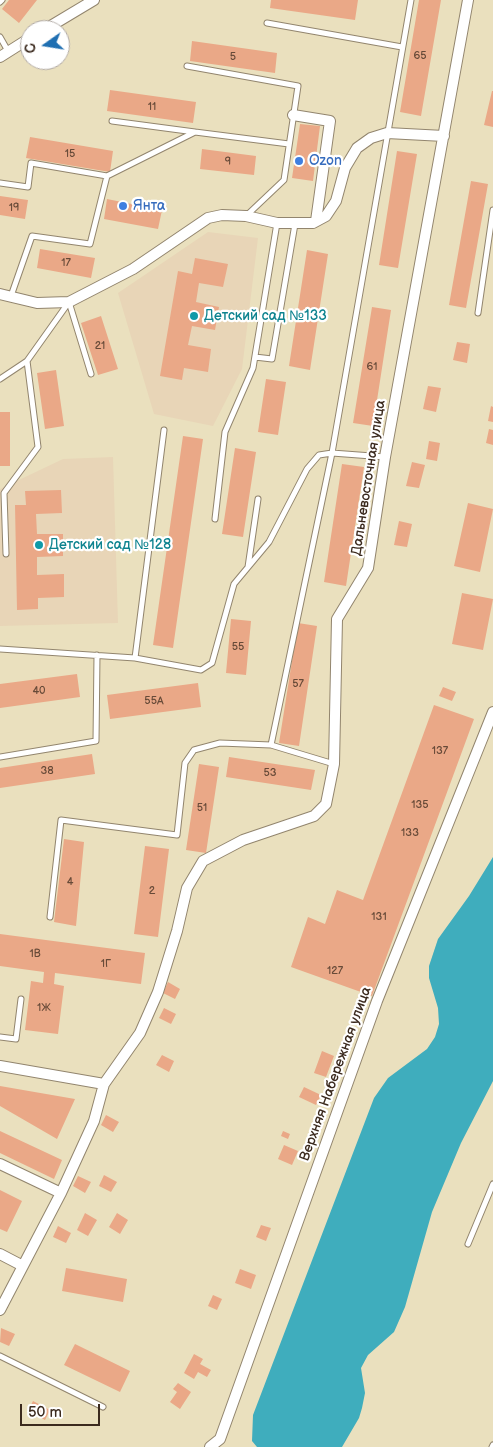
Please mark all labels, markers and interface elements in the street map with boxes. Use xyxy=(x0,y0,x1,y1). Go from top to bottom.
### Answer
north arrow xyxy=(20,20,70,70)
text: С xyxy=(21,42,40,55)
house number: 65 xyxy=(413,49,427,63)
house number: 5 xyxy=(230,50,236,64)
house number: 11 xyxy=(148,100,156,114)
house number: 15 xyxy=(65,147,75,161)
place label: Ozon xyxy=(309,153,342,169)
house number: 9 xyxy=(225,155,231,169)
marker: Ozon xyxy=(293,155,305,167)
place label: Янта xyxy=(133,198,165,214)
marker: Янта xyxy=(117,200,129,212)
house number: 19 xyxy=(9,201,19,215)
house number: 17 xyxy=(61,256,71,270)
place label: Детский сад №133 xyxy=(204,308,327,324)
marker: Детский сад №133 xyxy=(188,310,200,322)
house number: 21 xyxy=(95,339,105,353)
house number: 61 xyxy=(367,360,377,374)
street label: Дальневосточная улица xyxy=(348,399,390,557)
place label: Детский сад №128 xyxy=(49,537,171,553)
marker: Детский сад №128 xyxy=(33,539,45,551)
house number: 55 xyxy=(232,640,244,654)
house number: 57 xyxy=(292,677,304,691)
house number: 40 xyxy=(32,684,46,698)
house number: 55А xyxy=(144,694,164,708)
house number: 137 xyxy=(432,744,448,758)
house number: 38 xyxy=(40,764,54,778)
house number: 53 xyxy=(263,766,277,780)
house number: 135 xyxy=(411,798,429,812)
house number: 51 xyxy=(197,801,207,815)
house number: 133 xyxy=(401,826,419,840)
house number: 4 xyxy=(67,875,73,889)
house number: 2 xyxy=(149,884,155,898)
house number: 131 xyxy=(371,910,387,924)
house number: 1В xyxy=(29,947,41,961)
house number: 1Г xyxy=(101,957,111,971)
house number: 127 xyxy=(327,964,343,978)
street label: Верхняя Набережная улица xyxy=(297,985,375,1163)
house number: 1Ж xyxy=(37,1001,51,1015)
scale bar xyxy=(22,1394,102,1426)
text: 50 m xyxy=(28,1403,62,1422)

